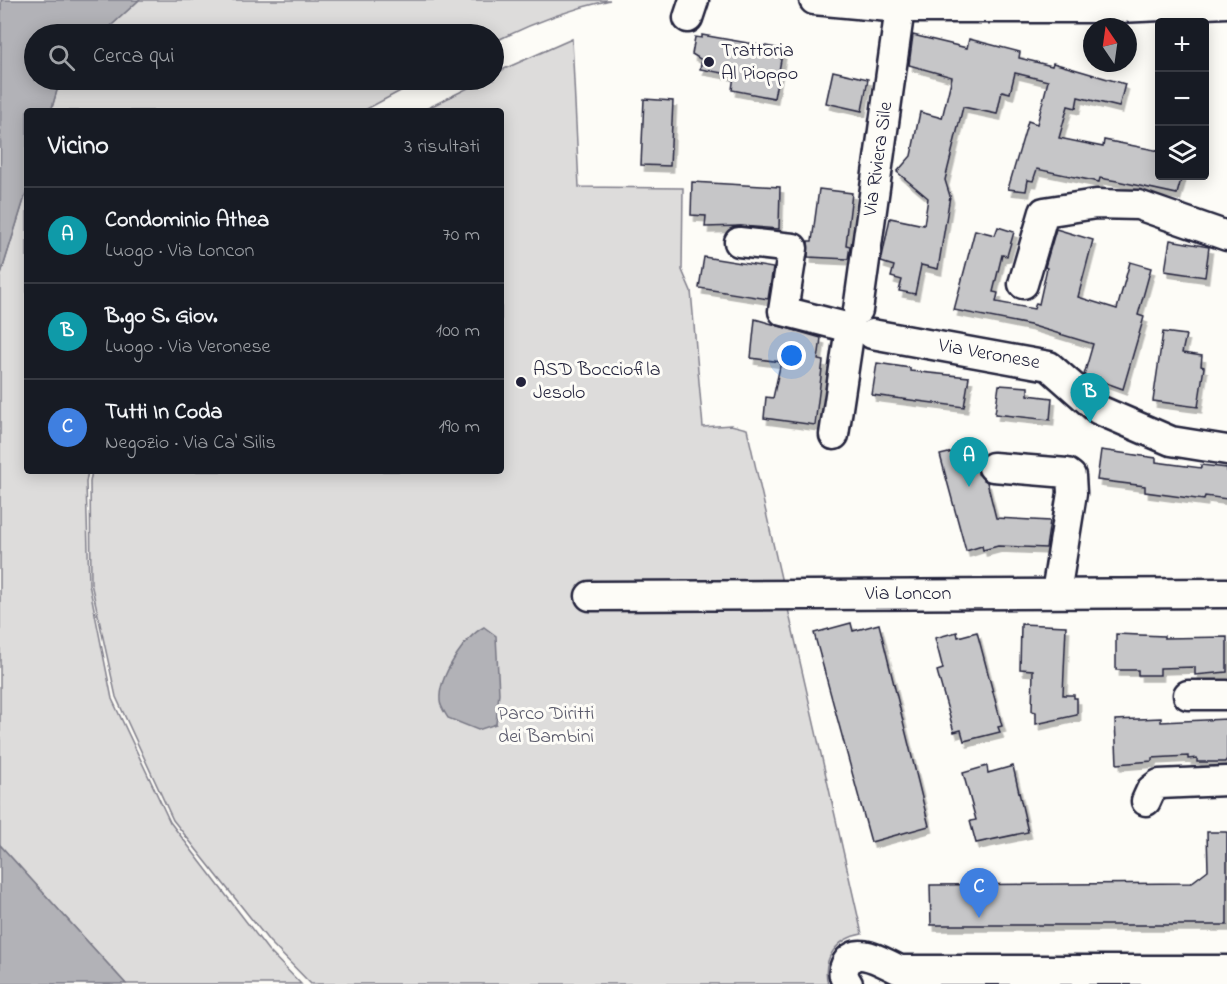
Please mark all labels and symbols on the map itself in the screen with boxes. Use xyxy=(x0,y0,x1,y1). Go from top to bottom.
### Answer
north arrow xyxy=(1083,18,1137,72)
place label: Trattoria Al Pioppo xyxy=(721,37,798,89)
marker: Trattoria Al Pioppo xyxy=(702,55,716,69)
street label: Via Riviera Sile xyxy=(856,100,901,219)
street label: Via Veronese xyxy=(935,332,1042,378)
your location xyxy=(777,341,806,370)
place label: ASD Bocciofila Jesolo xyxy=(533,356,661,408)
pin: B xyxy=(1070,374,1110,423)
marker: ASD Bocciofila Jesolo xyxy=(514,375,528,389)
pin: A xyxy=(950,438,988,487)
street label: Via Loncon xyxy=(864,580,951,609)
park label: Parco Diritti dei Bambini xyxy=(498,700,594,752)
pin: C xyxy=(960,868,998,918)

